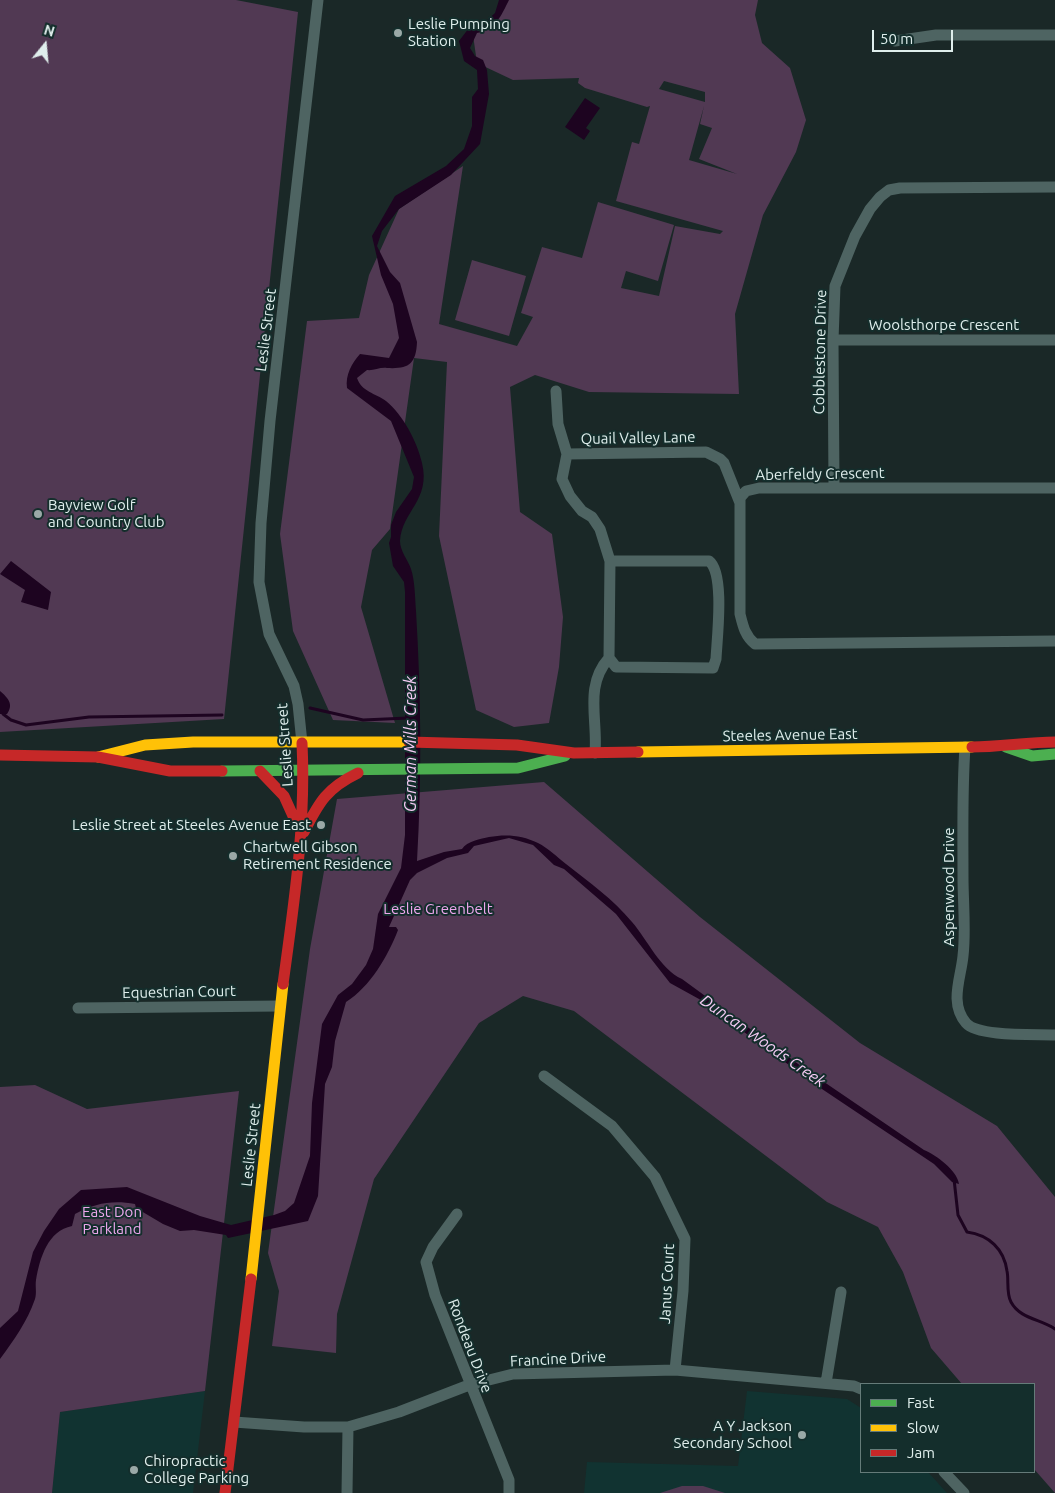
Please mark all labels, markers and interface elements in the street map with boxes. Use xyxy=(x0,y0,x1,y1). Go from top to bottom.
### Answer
place label: Leslie Pumping Station xyxy=(408,15,510,50)
north arrow xyxy=(20,20,70,70)
scale bar xyxy=(875,20,956,52)
text: N xyxy=(42,21,57,40)
marker: Leslie Pumping Station xyxy=(392,27,404,39)
text: 50 m xyxy=(880,30,913,47)
street label: Leslie Street xyxy=(252,287,280,373)
street label: Cobblestone Drive xyxy=(810,290,830,414)
street label: Woolsthorpe Crescent xyxy=(869,316,1019,334)
street label: Quail Valley Lane xyxy=(580,428,696,448)
street label: Aberfeldy Crescent xyxy=(755,464,885,484)
place label: Bayview Golf and Country Club xyxy=(48,496,165,531)
marker: Bayview Golf and Country Club xyxy=(32,508,44,520)
water label: German Mills Creek xyxy=(401,676,421,812)
street label: Leslie Street xyxy=(273,703,297,787)
street label: Steeles Avenue East xyxy=(722,725,858,745)
place label: Leslie Street at Steeles Avenue East xyxy=(72,816,311,834)
marker: Leslie Street at Steeles Avenue East xyxy=(315,819,327,831)
street label: Aspenwood Drive xyxy=(940,828,958,946)
place label: Chartwell Gibson Retirement Residence xyxy=(243,838,392,873)
marker: Chartwell Gibson Retirement Residence xyxy=(227,850,239,862)
park label: Leslie Greenbelt xyxy=(383,900,493,918)
street label: Equestrian Court xyxy=(122,982,236,1002)
water label: Duncan Woods Creek xyxy=(697,991,829,1091)
street label: Leslie Street xyxy=(238,1102,264,1188)
park label: East Don Parkland xyxy=(82,1203,142,1238)
street label: Janus Court xyxy=(656,1243,678,1325)
street label: Rondeau Drive xyxy=(444,1297,496,1395)
street label: Francine Drive xyxy=(510,1348,606,1370)
legend xyxy=(860,1383,1035,1473)
text: Fast xyxy=(907,1394,934,1411)
place label: A Y Jackson Secondary School xyxy=(674,1417,792,1452)
text: Slow xyxy=(907,1419,939,1436)
marker: A Y Jackson Secondary School xyxy=(796,1429,808,1441)
text: Jam xyxy=(907,1444,935,1461)
place label: Chiropractic College Parking xyxy=(144,1452,249,1487)
marker: Chiropractic College Parking xyxy=(128,1464,140,1476)

